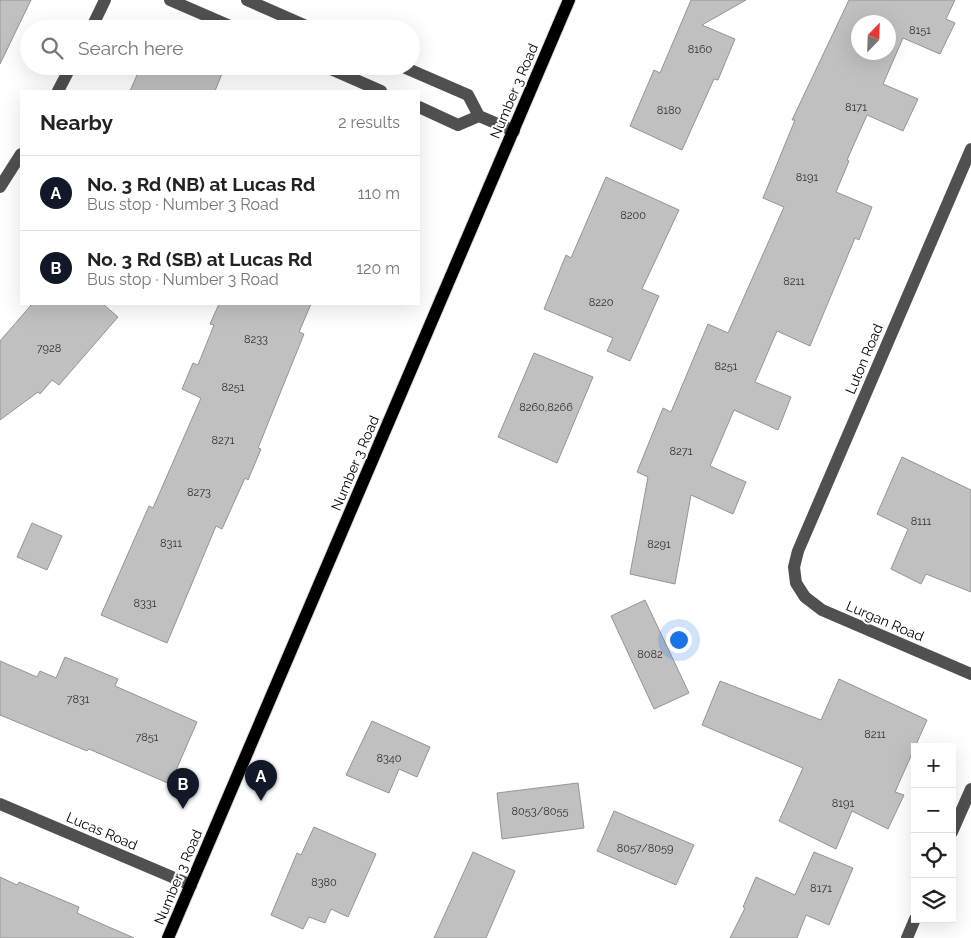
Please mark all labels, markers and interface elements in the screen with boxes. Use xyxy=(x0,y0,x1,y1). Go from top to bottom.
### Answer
north arrow xyxy=(851,15,896,60)
search box xyxy=(20,20,420,75)
house number: 8151 xyxy=(909,24,931,37)
icon: search xyxy=(38,34,66,62)
text: Search here xyxy=(78,37,184,59)
street label: Number 3 Road xyxy=(487,41,541,141)
house number: 8160 xyxy=(688,43,713,56)
house number: 8171 xyxy=(845,101,867,114)
house number: 8180 xyxy=(657,104,682,117)
text: Nearby xyxy=(40,110,113,135)
text: 2 results xyxy=(338,113,400,132)
house number: 8191 xyxy=(796,171,818,184)
text: No. 3 Rd (NB) at Lucas Rd xyxy=(87,173,315,195)
text: A xyxy=(51,184,61,203)
text: 110 m xyxy=(358,184,400,203)
text: Bus stop · Number 3 Road xyxy=(87,195,279,214)
house number: 8200 xyxy=(620,209,646,222)
text: No. 3 Rd (SB) at Lucas Rd xyxy=(87,248,312,270)
text: B xyxy=(51,259,61,278)
text: 120 m xyxy=(356,259,400,278)
text: Bus stop · Number 3 Road xyxy=(87,270,279,289)
house number: 8211 xyxy=(783,275,805,288)
house number: 8220 xyxy=(589,296,614,309)
street label: Luton Road xyxy=(842,322,886,396)
house number: 8233 xyxy=(244,333,268,346)
house number: 7928 xyxy=(37,342,61,355)
house number: 8251 xyxy=(715,360,738,373)
house number: 8251 xyxy=(222,381,245,394)
house number: 8260,8266 xyxy=(519,401,573,414)
street label: Number 3 Road xyxy=(328,413,382,513)
house number: 8271 xyxy=(212,434,235,447)
house number: 8271 xyxy=(670,445,693,458)
house number: 8273 xyxy=(187,486,211,499)
house number: 8111 xyxy=(911,515,932,528)
house number: 8311 xyxy=(160,537,182,550)
house number: 8291 xyxy=(647,538,671,551)
house number: 8331 xyxy=(134,597,157,610)
street label: Lurgan Road xyxy=(844,597,926,645)
your location xyxy=(666,627,692,653)
house number: 8082 xyxy=(637,648,663,661)
house number: 7831 xyxy=(67,693,90,706)
house number: 8211 xyxy=(864,728,886,741)
house number: 7851 xyxy=(135,731,159,744)
map controls xyxy=(911,743,956,923)
button: + xyxy=(911,743,956,788)
house number: 8340 xyxy=(376,752,402,765)
pin: A xyxy=(245,760,277,801)
pin: B xyxy=(167,768,199,809)
button: − xyxy=(911,788,956,833)
house number: 8191 xyxy=(832,797,854,810)
house number: 8053/8055 xyxy=(512,805,568,818)
street label: Lucas Road xyxy=(64,809,140,853)
street label: Number 3 Road xyxy=(151,827,205,927)
button: locate xyxy=(911,833,956,878)
house number: 8057/8059 xyxy=(617,842,673,855)
house number: 8380 xyxy=(311,876,337,889)
button: layers xyxy=(911,878,956,923)
house number: 8171 xyxy=(810,882,832,895)

